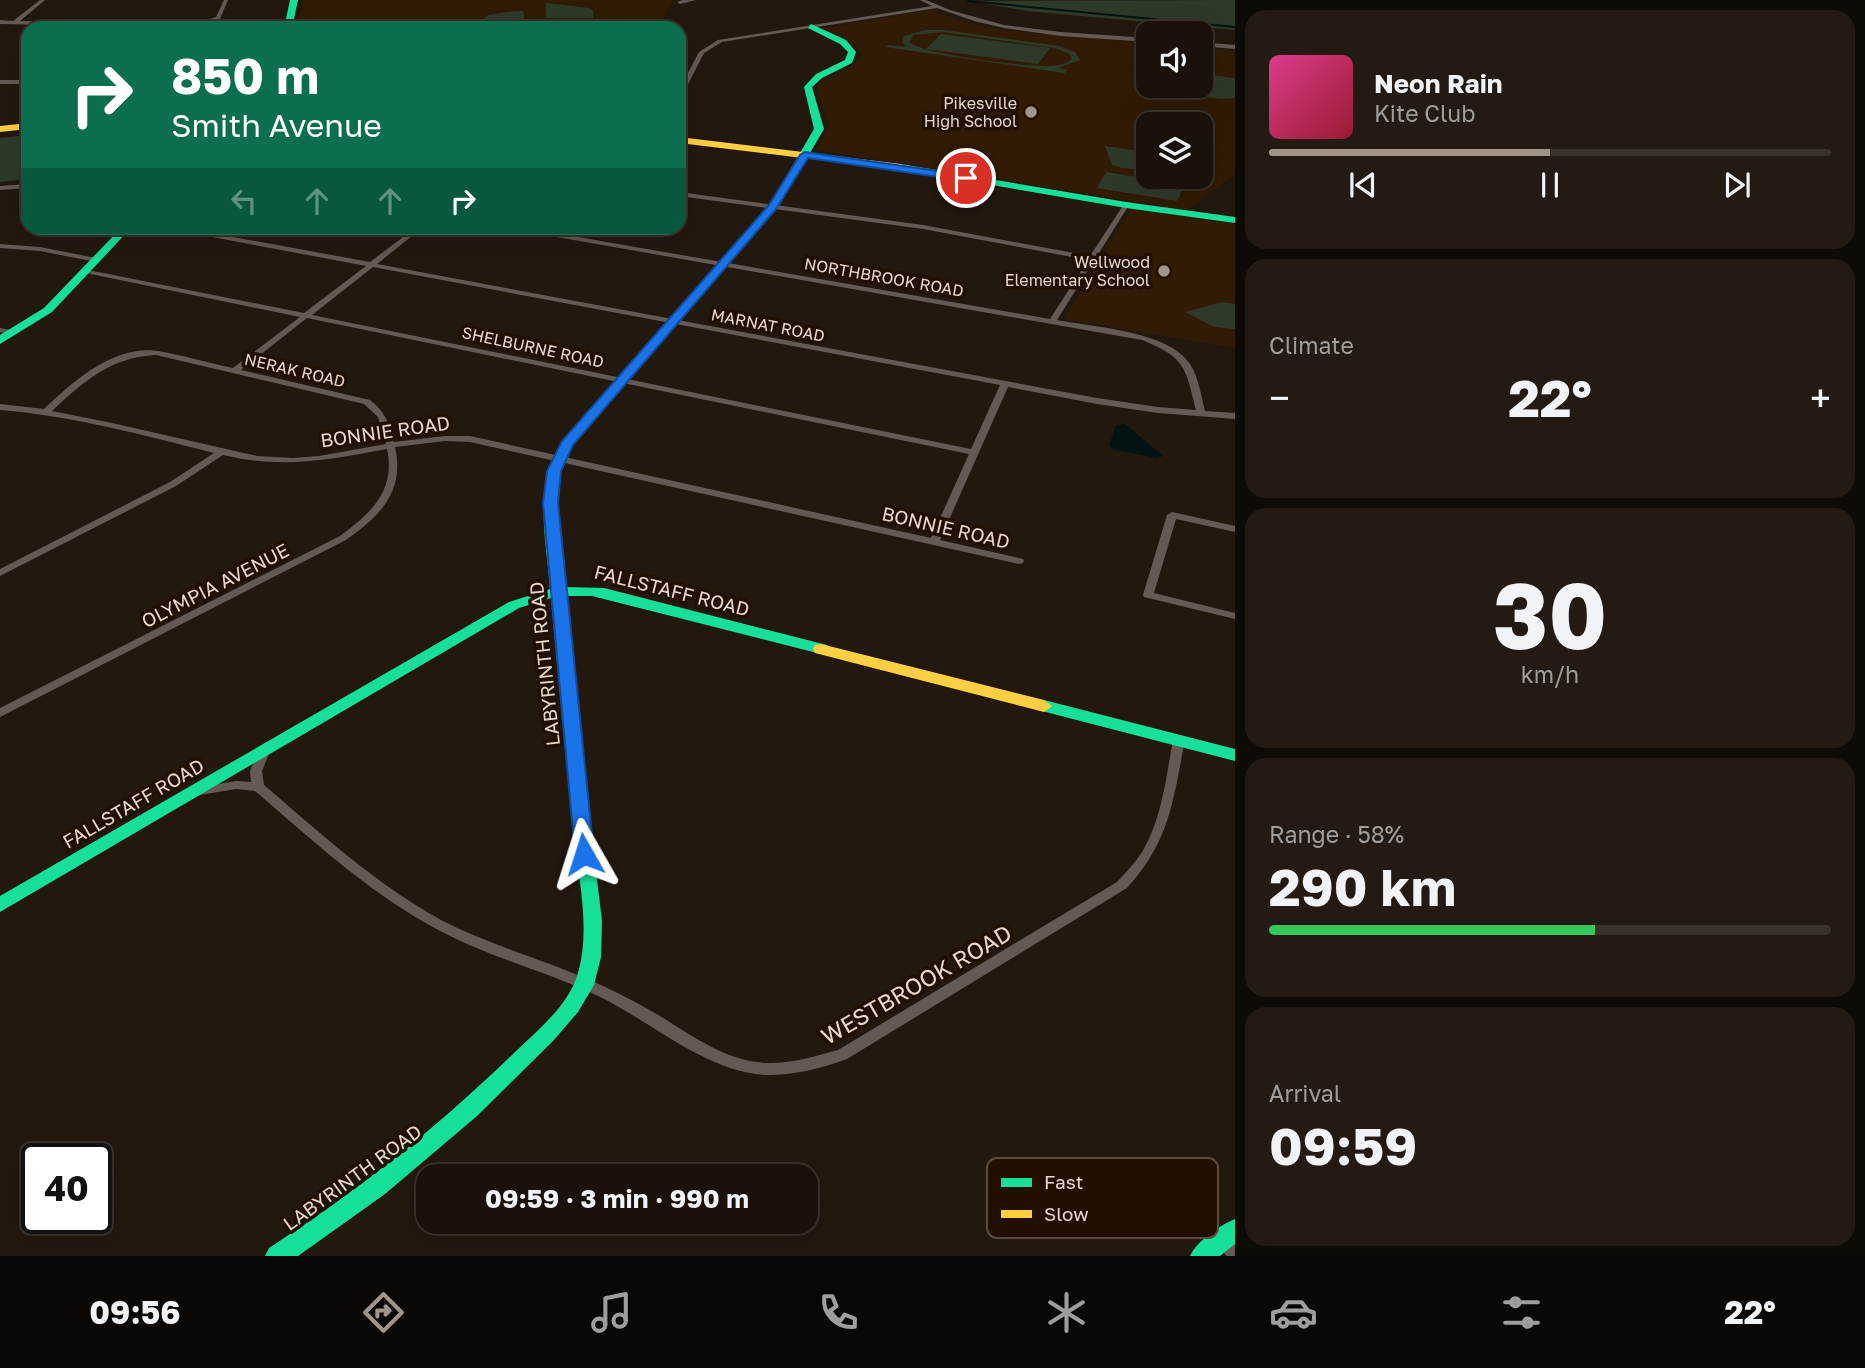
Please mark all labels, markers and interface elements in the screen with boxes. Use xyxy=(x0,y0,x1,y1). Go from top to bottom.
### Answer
map controls xyxy=(1136,21,1213,189)
button: sound xyxy=(1136,21,1213,98)
text: 850 m xyxy=(171,46,319,105)
icon: right xyxy=(56,49,147,140)
text: Neon Rain xyxy=(1374,68,1503,99)
place label: Pikesville High School xyxy=(924,93,1017,131)
text: Kite Club xyxy=(1374,99,1475,127)
marker: Pikesville High School xyxy=(1023,104,1039,120)
text: Smith Avenue xyxy=(171,106,382,144)
button: layers xyxy=(1136,112,1213,189)
pin xyxy=(936,148,996,208)
icon: arrive xyxy=(947,159,985,197)
icon: previous xyxy=(1344,166,1382,204)
icon: pause xyxy=(1531,166,1569,204)
icon: next xyxy=(1718,166,1756,204)
icon: left xyxy=(225,182,263,220)
icon: ahead xyxy=(298,182,336,220)
icon: ahead xyxy=(371,182,409,220)
icon: right xyxy=(444,182,482,220)
place label: Wellwood Elementary School xyxy=(1005,252,1150,290)
street label: NORTHBROOK ROAD xyxy=(803,253,965,301)
marker: Wellwood Elementary School xyxy=(1156,263,1172,279)
street label: MARNAT ROAD xyxy=(710,304,826,346)
street label: SHELBURNE ROAD xyxy=(460,322,606,372)
text: Climate xyxy=(1269,331,1354,359)
street label: NERAK ROAD xyxy=(243,349,347,391)
text: 22° xyxy=(1508,366,1592,428)
text: − xyxy=(1269,375,1290,420)
text: + xyxy=(1810,375,1831,420)
street label: BONNIE ROAD xyxy=(319,411,451,451)
street label: BONNIE ROAD xyxy=(880,501,1012,553)
street label: OLYMPIA AVENUE xyxy=(137,538,293,632)
street label: FALLSTAFF ROAD xyxy=(592,560,752,620)
text: 30 xyxy=(1493,560,1607,669)
street label: LABYRINTH ROAD xyxy=(524,581,564,747)
text: km/h xyxy=(1521,660,1579,688)
street label: FALLSTAFF ROAD xyxy=(58,753,208,853)
position arrow xyxy=(547,817,621,891)
text: Range · 58% xyxy=(1269,820,1404,848)
text: 290 km xyxy=(1269,855,1456,917)
street label: WESTBROOK ROAD xyxy=(816,918,1016,1050)
text: Arrival xyxy=(1269,1079,1341,1107)
text: 09:59 xyxy=(1269,1114,1417,1176)
street label: LABYRINTH ROAD xyxy=(278,1119,426,1235)
speed limit sign: 40 xyxy=(21,1143,112,1234)
legend xyxy=(987,1158,1218,1238)
text: Fast xyxy=(1044,1170,1083,1193)
text: 09:59 · 3 min · 990 m xyxy=(485,1183,749,1214)
text: Slow xyxy=(1044,1202,1089,1225)
icon: directions xyxy=(359,1288,408,1337)
icon: music xyxy=(587,1288,636,1337)
icon: phone xyxy=(814,1288,863,1337)
icon: climate xyxy=(1042,1288,1091,1337)
icon: car xyxy=(1269,1288,1318,1337)
icon: filters xyxy=(1497,1288,1546,1337)
text: 09:56 xyxy=(89,1293,180,1331)
text: 22° xyxy=(1724,1293,1776,1331)

